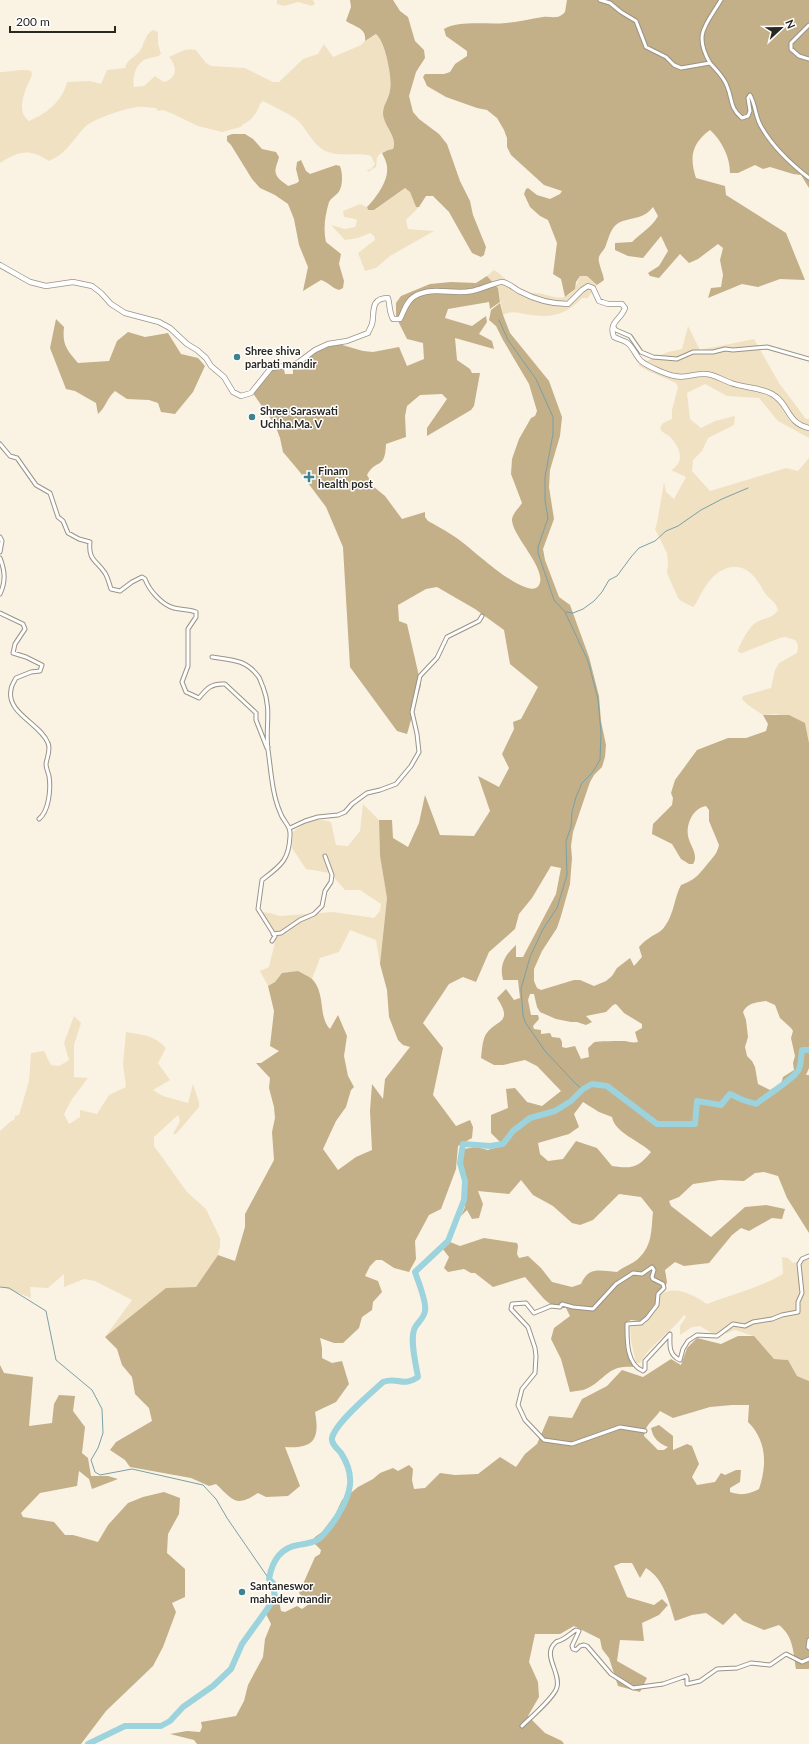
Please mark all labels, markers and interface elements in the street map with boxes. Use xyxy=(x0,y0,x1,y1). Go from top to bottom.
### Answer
scale bar xyxy=(10,8,115,34)
north arrow xyxy=(761,8,801,48)
text: 200 m xyxy=(16,14,50,29)
text: N xyxy=(783,18,798,30)
place label: Shree shiva parbati mandir xyxy=(245,344,317,370)
marker: Shree shiva parbati mandir xyxy=(232,352,242,362)
place label: Shree Saraswati Uchha.Ma. V xyxy=(260,404,338,430)
marker: Shree Saraswati Uchha.Ma. V xyxy=(247,412,257,422)
place label: Finam health post xyxy=(318,464,374,490)
marker: Finam health post xyxy=(303,471,315,483)
place label: Santaneswor mahadev mandir xyxy=(250,1579,332,1605)
marker: Santaneswor mahadev mandir xyxy=(237,1587,247,1597)

